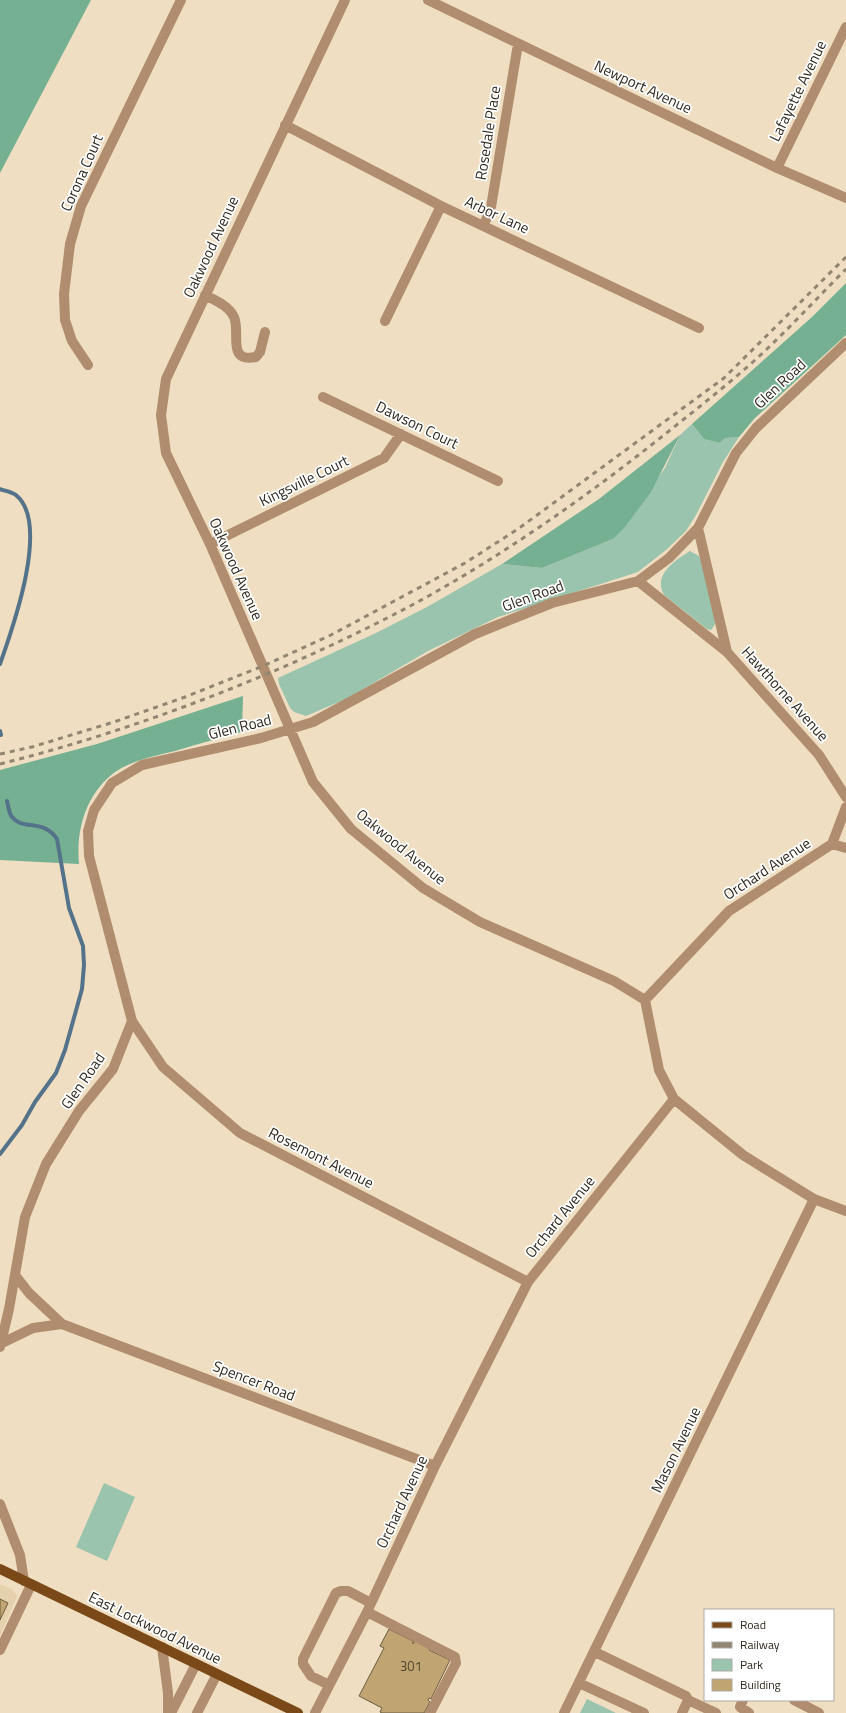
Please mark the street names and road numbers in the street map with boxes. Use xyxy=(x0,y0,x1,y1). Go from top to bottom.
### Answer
street label: Lafayette Avenue xyxy=(763,36,832,145)
street label: Newport Avenue xyxy=(591,54,696,119)
street label: Rosedale Place xyxy=(469,84,506,182)
street label: Corona Court xyxy=(54,130,109,215)
street label: Arbor Lane xyxy=(461,190,533,240)
street label: Oakwood Avenue xyxy=(177,192,244,301)
street label: Glen Road xyxy=(748,353,811,414)
street label: Dawson Court xyxy=(372,395,463,455)
street label: Kingsville Court xyxy=(255,449,353,512)
street label: Oakwood Avenue xyxy=(204,514,269,624)
street label: Glen Road xyxy=(499,574,567,617)
street label: Hawthorne Avenue xyxy=(736,641,835,746)
street label: Glen Road xyxy=(206,708,274,745)
street label: Oakwood Avenue xyxy=(351,803,451,890)
street label: Orchard Avenue xyxy=(718,832,815,906)
street label: Glen Road xyxy=(55,1048,110,1114)
street label: Rosemont Avenue xyxy=(265,1121,378,1194)
street label: Orchard Avenue xyxy=(519,1171,600,1263)
street label: Spencer Road xyxy=(210,1354,299,1407)
street label: Mason Avenue xyxy=(645,1403,706,1497)
street label: Orchard Avenue xyxy=(370,1452,433,1552)
street label: East Lockwood Avenue xyxy=(85,1585,226,1670)

